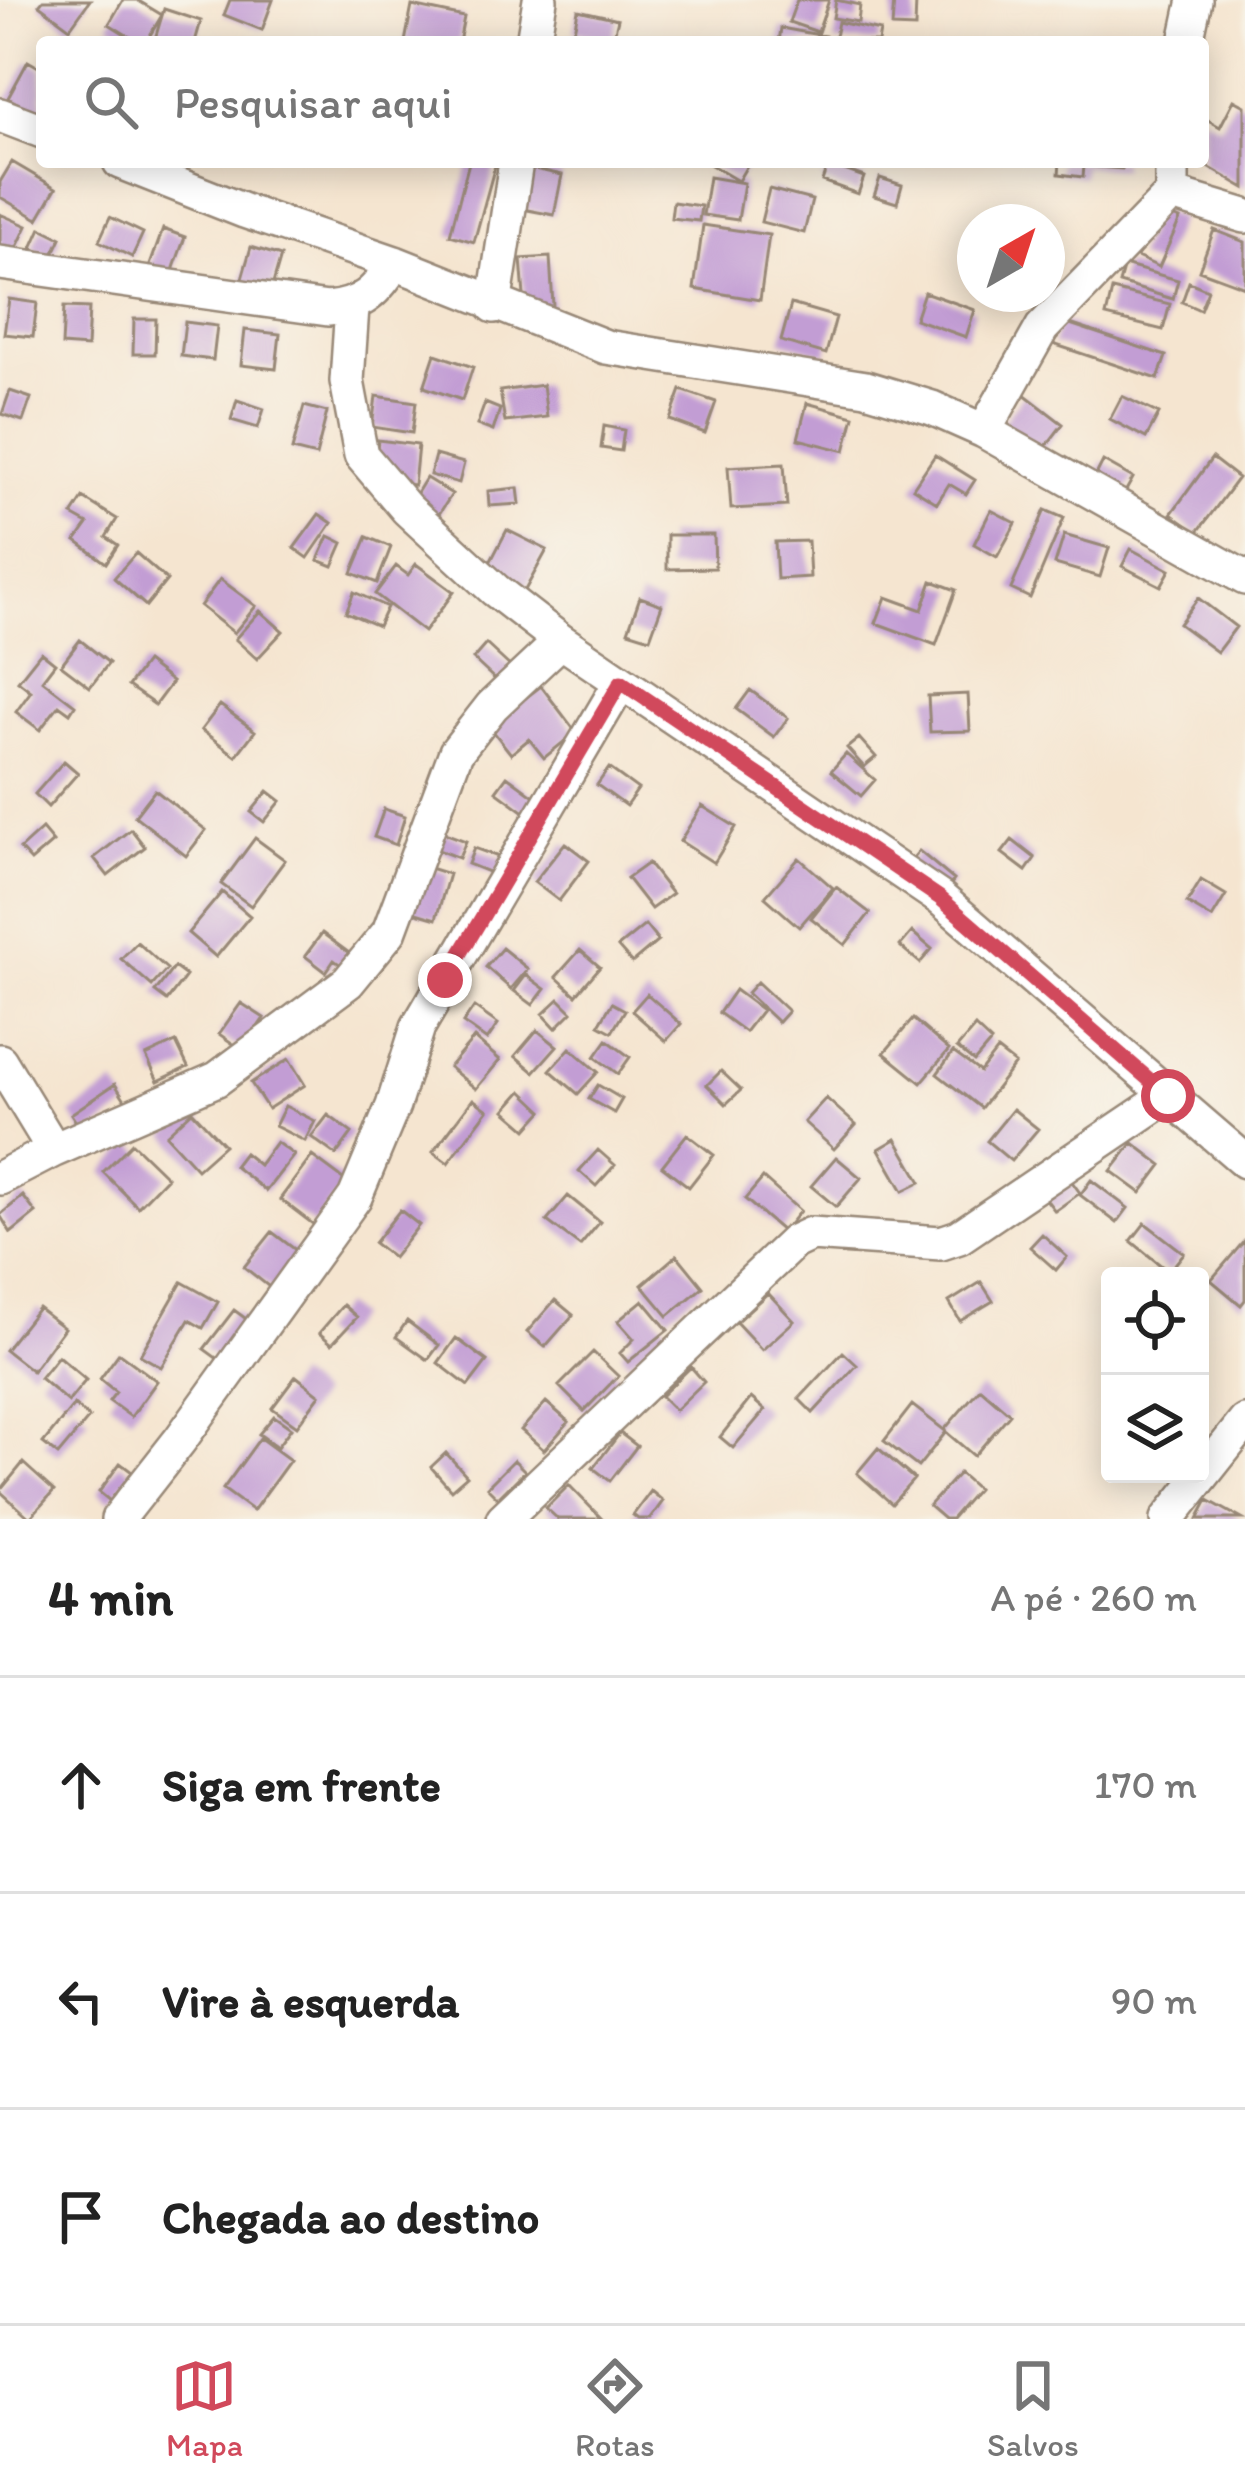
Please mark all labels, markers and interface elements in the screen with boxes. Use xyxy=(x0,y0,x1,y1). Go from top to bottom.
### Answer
search box xyxy=(36,36,1209,168)
icon: search xyxy=(78,69,144,135)
text: Pesquisar aqui xyxy=(174,75,452,129)
north arrow xyxy=(957,204,1065,312)
route end xyxy=(418,953,472,1007)
route start xyxy=(1141,1069,1195,1123)
map controls xyxy=(1101,1267,1209,1483)
button: locate xyxy=(1101,1267,1209,1375)
button: layers xyxy=(1101,1375,1209,1483)
text: 4 min xyxy=(48,1567,173,1628)
text: A pé · 260 m xyxy=(990,1574,1197,1621)
icon: ahead xyxy=(48,1752,114,1818)
text: Siga em frente xyxy=(162,1758,441,1812)
text: 170 m xyxy=(1094,1761,1197,1808)
icon: left xyxy=(48,1968,114,2034)
text: Vire à esquerda xyxy=(162,1974,459,2028)
text: 90 m xyxy=(1111,1977,1197,2024)
icon: arrive xyxy=(48,2184,114,2250)
text: Chegada ao destino xyxy=(162,2190,539,2244)
tab: Mapa xyxy=(166,2353,243,2464)
tab: Rotas xyxy=(575,2353,655,2464)
tab: Salvos xyxy=(987,2353,1079,2464)

